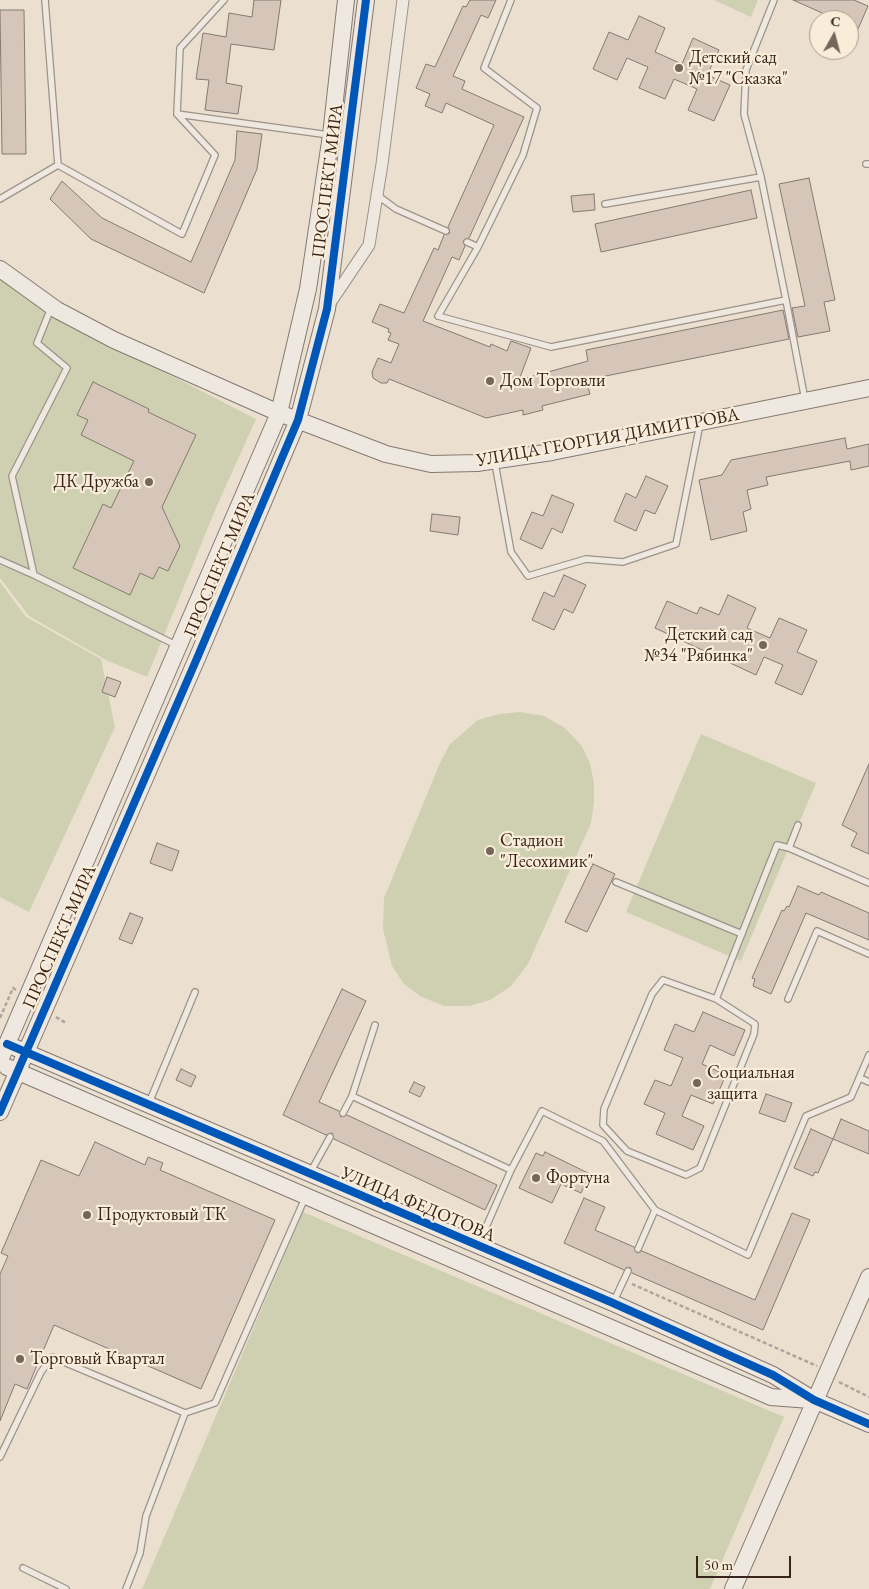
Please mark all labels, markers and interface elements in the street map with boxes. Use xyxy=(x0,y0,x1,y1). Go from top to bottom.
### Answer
north arrow xyxy=(809,10,859,60)
text: С xyxy=(830,12,842,31)
place label: Детский сад №17 "Сказка" xyxy=(689,47,788,90)
marker: Детский сад №17 "Сказка" xyxy=(673,62,685,74)
street label: ПРОСПЕКТ МИРА xyxy=(308,103,348,259)
place label: Дом Торговли xyxy=(500,370,605,392)
marker: Дом Торговли xyxy=(484,375,496,387)
street label: УЛИЦА ГЕОРГИЯ ДИМИТРОВА xyxy=(475,404,741,472)
place label: ДК Дружба xyxy=(53,471,139,493)
marker: ДК Дружба xyxy=(143,476,155,488)
street label: ПРОСПЕКТ МИРА xyxy=(180,489,260,641)
place label: Детский сад №34 "Рябинка" xyxy=(644,624,753,666)
marker: Детский сад №34 "Рябинка" xyxy=(757,639,769,651)
place label: Стадион "Лесохимик" xyxy=(500,830,593,872)
marker: Стадион "Лесохимик" xyxy=(484,845,496,857)
street label: ПРОСПЕКТ МИРА xyxy=(19,862,101,1012)
place label: Социальная защита xyxy=(707,1062,795,1104)
marker: Социальная защита xyxy=(691,1077,703,1089)
street label: УЛИЦА ФЕДОТОВА xyxy=(337,1163,499,1247)
place label: Фортуна xyxy=(546,1167,610,1189)
marker: Фортуна xyxy=(530,1172,542,1184)
place label: Продуктовый ТК xyxy=(97,1204,226,1226)
marker: Продуктовый ТК xyxy=(81,1209,93,1221)
place label: Торговый Квартал xyxy=(30,1348,165,1370)
marker: Торговый Квартал xyxy=(14,1353,26,1365)
scale bar xyxy=(699,1546,794,1578)
text: 50 m xyxy=(704,1555,733,1574)

